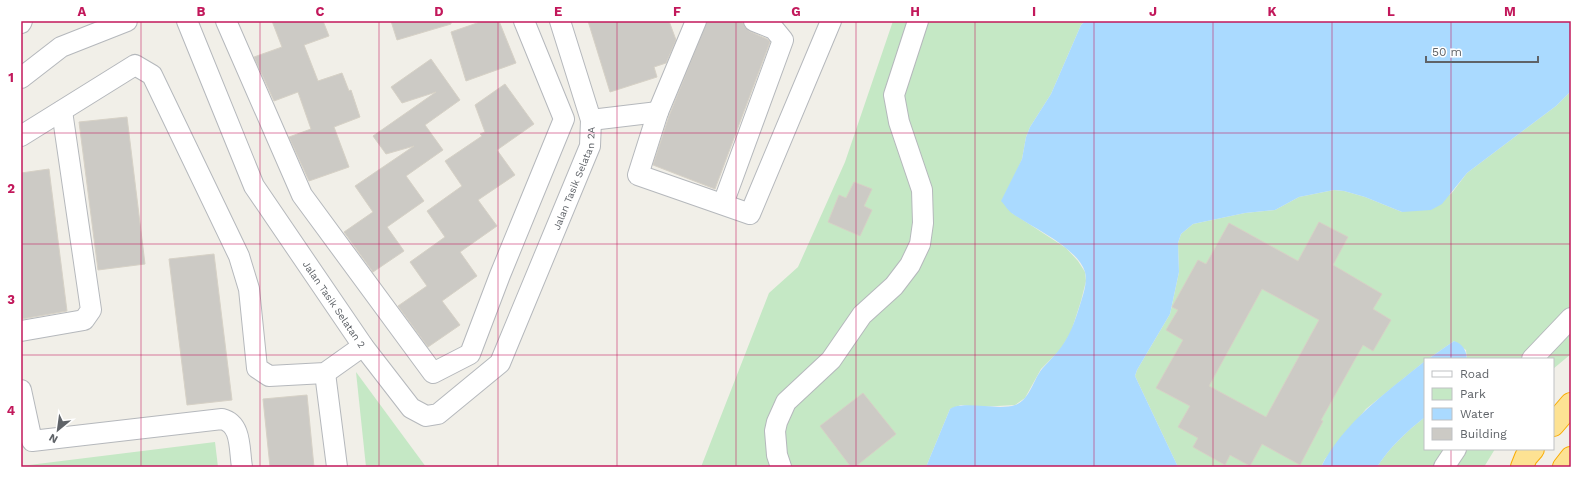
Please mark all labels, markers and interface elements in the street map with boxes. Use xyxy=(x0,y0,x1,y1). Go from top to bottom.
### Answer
text: A xyxy=(78,4,87,19)
text: B xyxy=(197,4,206,19)
text: C xyxy=(316,4,325,19)
text: D xyxy=(434,4,444,19)
text: E xyxy=(554,4,562,19)
text: F xyxy=(673,4,681,19)
text: G xyxy=(791,4,801,19)
text: H xyxy=(910,4,920,19)
text: I xyxy=(1032,4,1036,19)
text: J xyxy=(1149,4,1157,19)
text: K xyxy=(1267,4,1277,19)
text: L xyxy=(1387,4,1395,19)
text: M xyxy=(1504,4,1516,19)
scale bar xyxy=(1426,38,1538,64)
text: 50 m xyxy=(1432,45,1462,59)
text: 1 xyxy=(8,70,14,85)
street label: Jalan Tasik Selatan 2A xyxy=(550,126,596,231)
text: 2 xyxy=(7,181,15,196)
street label: Jalan Tasik Selatan 2 xyxy=(301,259,368,350)
text: 3 xyxy=(7,292,15,307)
legend xyxy=(1424,358,1554,450)
text: Road xyxy=(1460,367,1489,381)
text: Park xyxy=(1460,387,1486,401)
text: 4 xyxy=(7,403,16,418)
text: Water xyxy=(1460,407,1495,421)
north arrow xyxy=(38,410,78,450)
text: Building xyxy=(1460,427,1507,441)
text: N xyxy=(47,431,60,446)

